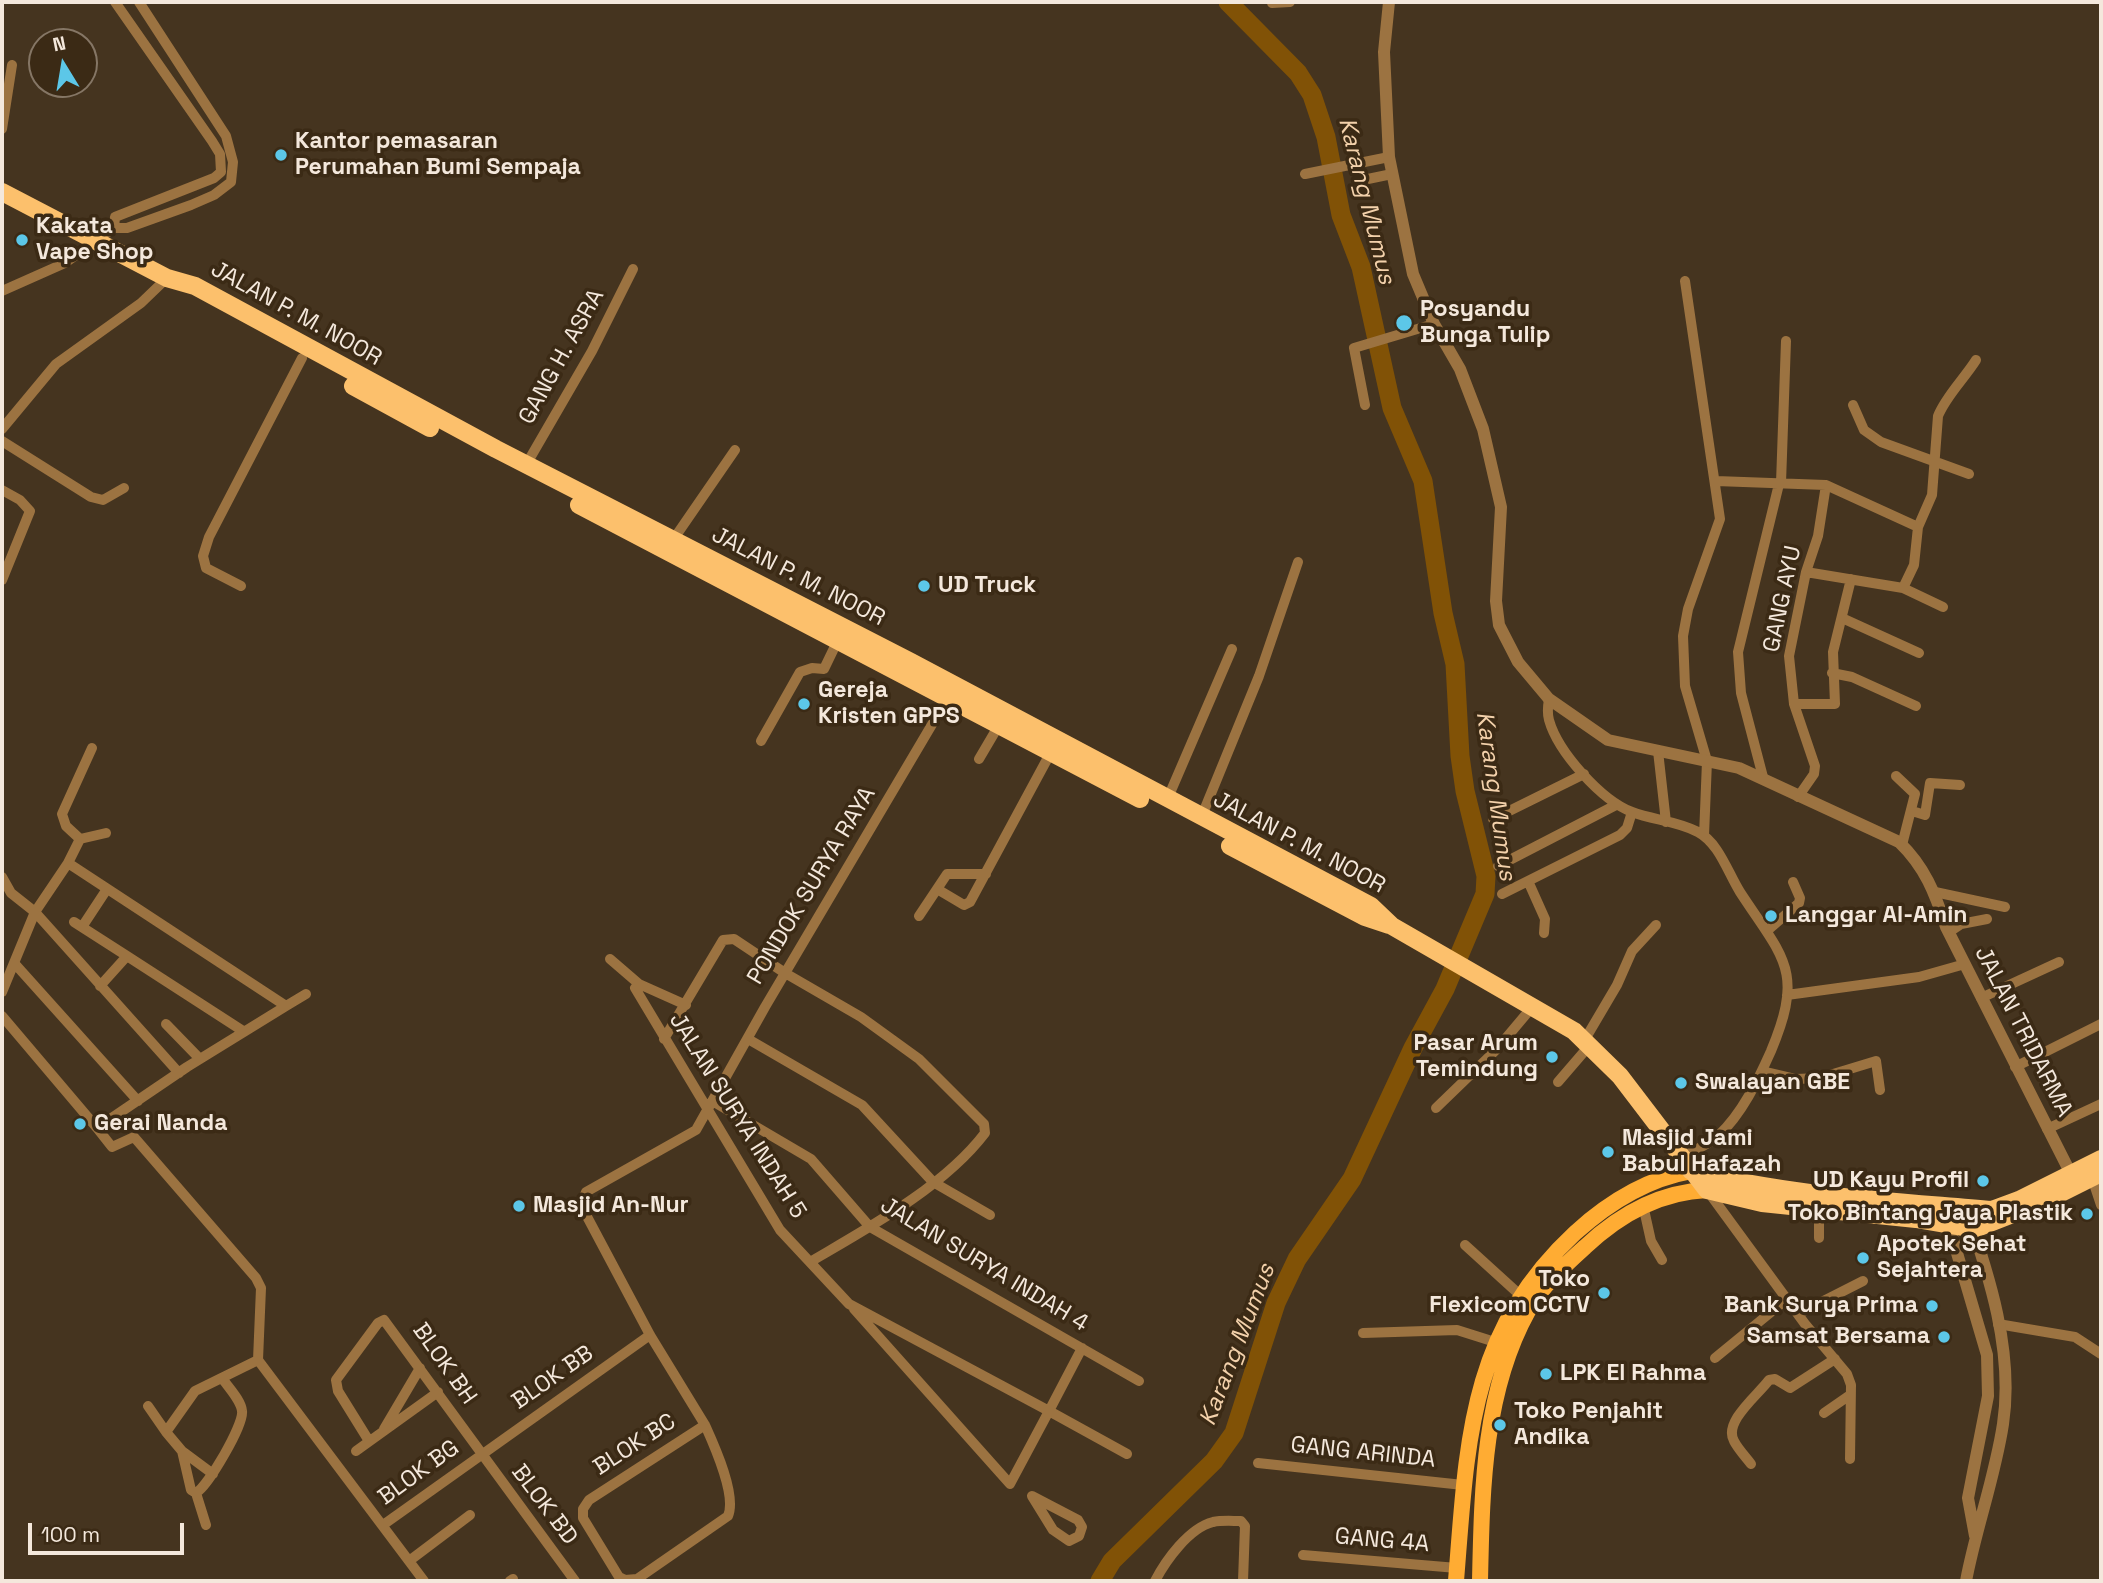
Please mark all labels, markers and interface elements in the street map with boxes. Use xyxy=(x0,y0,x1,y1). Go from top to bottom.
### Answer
north arrow xyxy=(28,28,98,98)
text: N xyxy=(51,30,68,57)
water label: Karang Mumus xyxy=(1331,115,1401,287)
place label: Kantor pemasaran Perumahan Bumi Sempaja xyxy=(295,128,581,182)
marker: Kantor pemasaran Perumahan Bumi Sempaja xyxy=(273,147,289,163)
place label: Kakata Vape Shop xyxy=(36,213,153,267)
marker: Kakata Vape Shop xyxy=(14,232,30,248)
street label: JALAN P. M. NOOR xyxy=(206,256,386,372)
street label: GANG H. ASRA xyxy=(513,285,611,429)
place label: Posyandu Bunga Tulip xyxy=(1420,296,1550,350)
marker: Posyandu Bunga Tulip xyxy=(1394,313,1414,333)
street label: JALAN P. M. NOOR xyxy=(707,521,889,633)
street label: GANG AYU xyxy=(1758,543,1808,655)
place label: UD Truck xyxy=(938,572,1036,600)
marker: UD Truck xyxy=(916,578,932,594)
place label: Gereja Kristen GPPS xyxy=(818,677,960,731)
marker: Gereja Kristen GPPS xyxy=(796,696,812,712)
water label: Karang Mumus xyxy=(1469,710,1521,882)
street label: PONDOK SURYA RAYA xyxy=(742,782,882,990)
street label: JALAN P. M. NOOR xyxy=(1208,786,1390,900)
place label: Langgar Al-Amin xyxy=(1785,902,1967,930)
marker: Langgar Al-Amin xyxy=(1763,908,1779,924)
street label: JALAN TRIDARMA xyxy=(1968,942,2078,1122)
street label: JALAN SURYA INDAH 5 xyxy=(662,1008,812,1224)
place label: Pasar Arum Temindung xyxy=(1413,1030,1538,1084)
marker: Pasar Arum Temindung xyxy=(1544,1049,1560,1065)
place label: Swalayan GBE xyxy=(1695,1069,1850,1097)
marker: Swalayan GBE xyxy=(1673,1075,1689,1091)
place label: Gerai Nanda xyxy=(94,1110,227,1138)
marker: Gerai Nanda xyxy=(72,1116,88,1132)
place label: Masjid Jami Babul Hafazah xyxy=(1622,1125,1781,1179)
marker: Masjid Jami Babul Hafazah xyxy=(1600,1144,1616,1160)
place label: UD Kayu Profil xyxy=(1813,1167,1969,1195)
marker: UD Kayu Profil xyxy=(1975,1173,1991,1189)
place label: Masjid An-Nur xyxy=(533,1192,689,1220)
street label: JALAN SURYA INDAH 4 xyxy=(875,1192,1093,1338)
marker: Masjid An-Nur xyxy=(511,1198,527,1214)
place label: Toko Bintang Jaya Plastik xyxy=(1788,1200,2073,1228)
marker: Toko Bintang Jaya Plastik xyxy=(2079,1206,2095,1222)
place label: Apotek Sehat Sejahtera xyxy=(1877,1231,2026,1285)
marker: Apotek Sehat Sejahtera xyxy=(1855,1250,1871,1266)
water label: Karang Mumus xyxy=(1194,1260,1282,1430)
place label: Toko Flexicom CCTV xyxy=(1429,1266,1590,1320)
marker: Toko Flexicom CCTV xyxy=(1596,1285,1612,1301)
place label: Bank Surya Prima xyxy=(1724,1292,1918,1320)
marker: Bank Surya Prima xyxy=(1924,1298,1940,1314)
street label: BLOK BH xyxy=(406,1318,482,1410)
place label: Samsat Bersama xyxy=(1747,1323,1930,1351)
marker: Samsat Bersama xyxy=(1936,1329,1952,1345)
street label: BLOK BB xyxy=(507,1340,599,1416)
place label: LPK El Rahma xyxy=(1560,1360,1706,1388)
marker: LPK El Rahma xyxy=(1538,1366,1554,1382)
place label: Toko Penjahit Andika xyxy=(1514,1398,1663,1452)
street label: BLOK BC xyxy=(589,1408,681,1482)
marker: Toko Penjahit Andika xyxy=(1492,1417,1508,1433)
street label: GANG ARINDA xyxy=(1289,1432,1437,1474)
street label: BLOK BG xyxy=(373,1434,465,1512)
street label: BLOK BD xyxy=(505,1460,583,1550)
scale bar xyxy=(32,1510,187,1554)
text: 100 m xyxy=(41,1521,100,1548)
street label: GANG 4A xyxy=(1334,1523,1430,1559)

